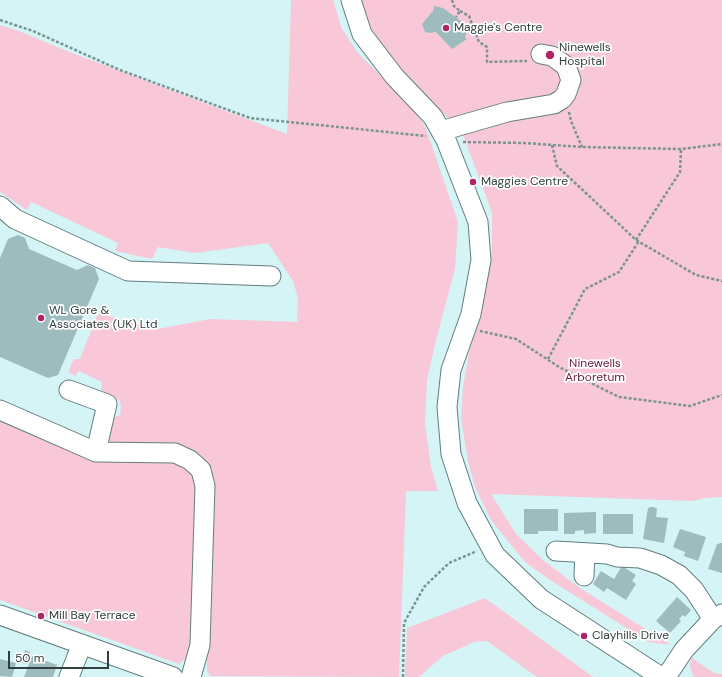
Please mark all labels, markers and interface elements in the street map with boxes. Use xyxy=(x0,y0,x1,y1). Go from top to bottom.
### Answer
place label: Maggie's Centre xyxy=(454,21,542,35)
marker: Maggie's Centre xyxy=(441,23,451,33)
place label: Ninewells Hospital xyxy=(559,41,611,69)
marker: Ninewells Hospital xyxy=(544,49,556,61)
place label: Maggies Centre xyxy=(481,175,568,189)
marker: Maggies Centre xyxy=(468,177,478,187)
place label: WL Gore & Associates (UK) Ltd xyxy=(49,304,158,332)
marker: WL Gore & Associates (UK) Ltd xyxy=(36,313,46,323)
park label: Ninewells Arboretum xyxy=(565,357,625,385)
place label: Mill Bay Terrace xyxy=(49,609,136,623)
marker: Mill Bay Terrace xyxy=(36,611,46,621)
place label: Clayhills Drive xyxy=(592,629,669,643)
marker: Clayhills Drive xyxy=(579,631,589,641)
scale bar xyxy=(10,643,111,669)
text: 50 m xyxy=(15,650,44,666)

